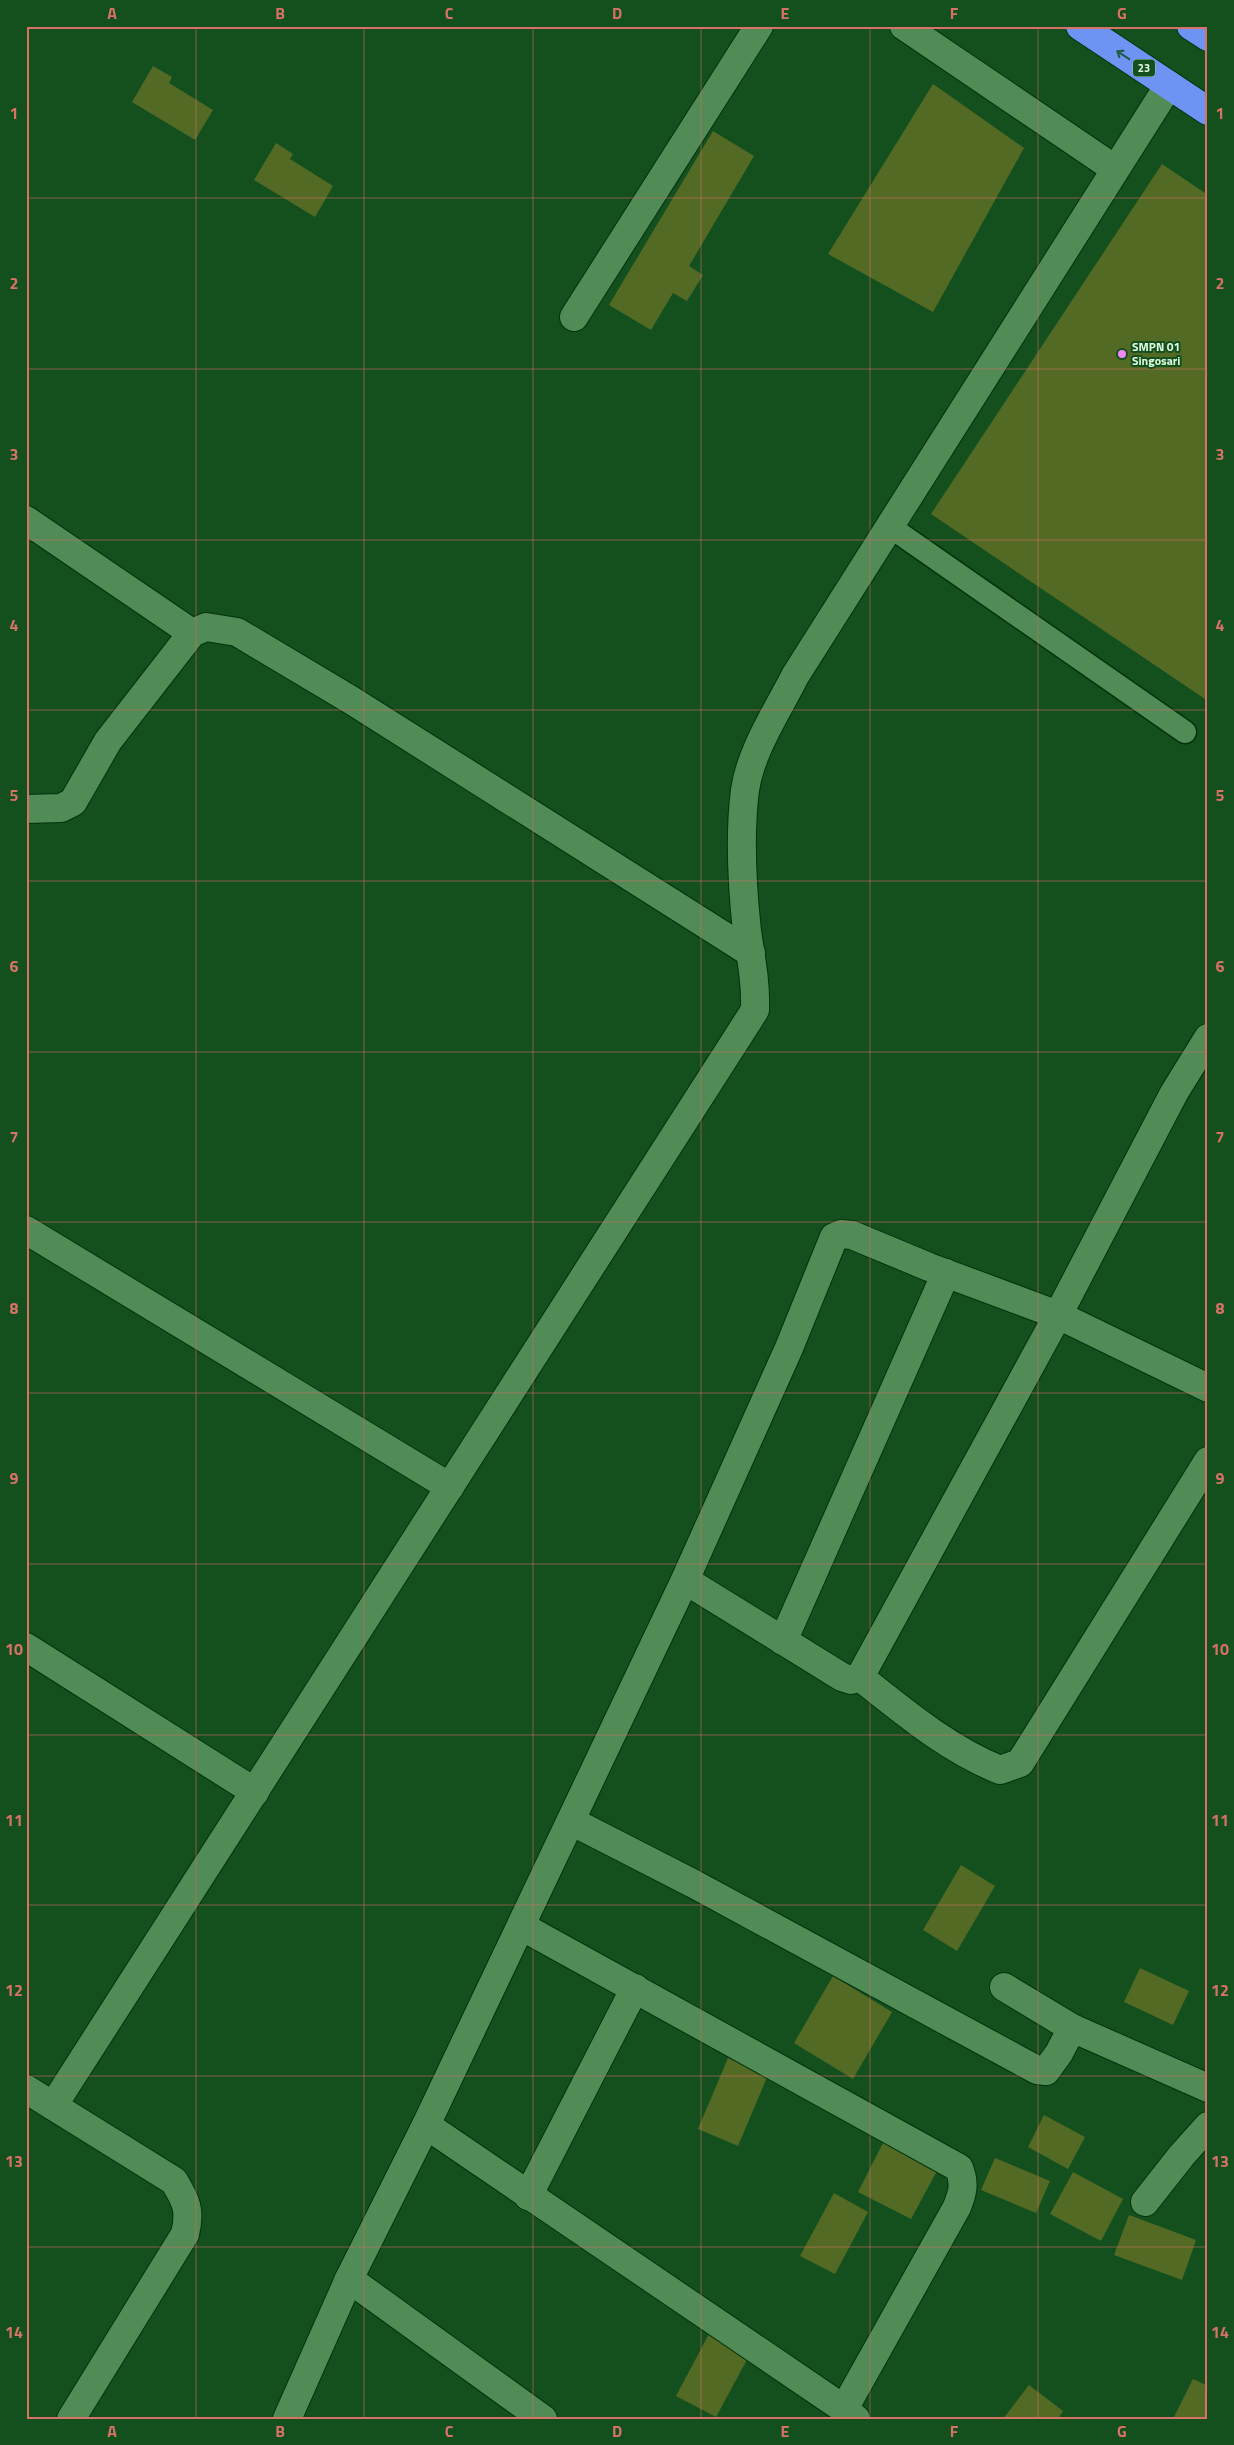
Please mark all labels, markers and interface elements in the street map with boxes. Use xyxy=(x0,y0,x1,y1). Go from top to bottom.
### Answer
text: A xyxy=(107,1,117,25)
text: B xyxy=(275,1,285,25)
text: C xyxy=(445,1,454,25)
text: D xyxy=(612,1,622,25)
text: E xyxy=(781,1,790,25)
text: F xyxy=(950,1,959,25)
text: G xyxy=(1117,1,1127,25)
one-way arrow xyxy=(1117,49,1131,59)
road number: 23 xyxy=(1133,59,1155,76)
text: 1 xyxy=(10,101,18,125)
text: 1 xyxy=(1216,101,1224,125)
text: 2 xyxy=(10,271,18,295)
text: 2 xyxy=(1216,271,1224,295)
place label: SMPN 01 Singosari xyxy=(1132,337,1180,370)
marker: SMPN 01 Singosari xyxy=(1116,348,1128,360)
text: 3 xyxy=(10,442,18,466)
text: 3 xyxy=(1216,442,1224,466)
text: 4 xyxy=(10,613,19,637)
text: 4 xyxy=(1216,613,1225,637)
text: 5 xyxy=(10,783,19,807)
text: 5 xyxy=(1216,783,1225,807)
text: 6 xyxy=(10,954,19,978)
text: 6 xyxy=(1216,954,1225,978)
text: 7 xyxy=(10,1125,18,1149)
text: 7 xyxy=(1216,1125,1224,1149)
text: 8 xyxy=(10,1296,19,1320)
text: 8 xyxy=(1216,1296,1225,1320)
text: 9 xyxy=(10,1466,19,1490)
text: 9 xyxy=(1216,1466,1225,1490)
text: 10 xyxy=(5,1637,23,1661)
text: 10 xyxy=(1211,1637,1229,1661)
text: 11 xyxy=(5,1808,23,1832)
text: 11 xyxy=(1211,1808,1229,1832)
text: 12 xyxy=(5,1978,23,2002)
text: 12 xyxy=(1211,1978,1229,2002)
text: 13 xyxy=(5,2149,23,2173)
text: 13 xyxy=(1211,2149,1229,2173)
text: 14 xyxy=(5,2320,23,2344)
text: 14 xyxy=(1211,2320,1229,2344)
text: A xyxy=(107,2419,117,2443)
text: B xyxy=(275,2419,285,2443)
text: C xyxy=(445,2419,454,2443)
text: D xyxy=(612,2419,622,2443)
text: E xyxy=(781,2419,790,2443)
text: F xyxy=(950,2419,959,2443)
text: G xyxy=(1117,2419,1127,2443)

